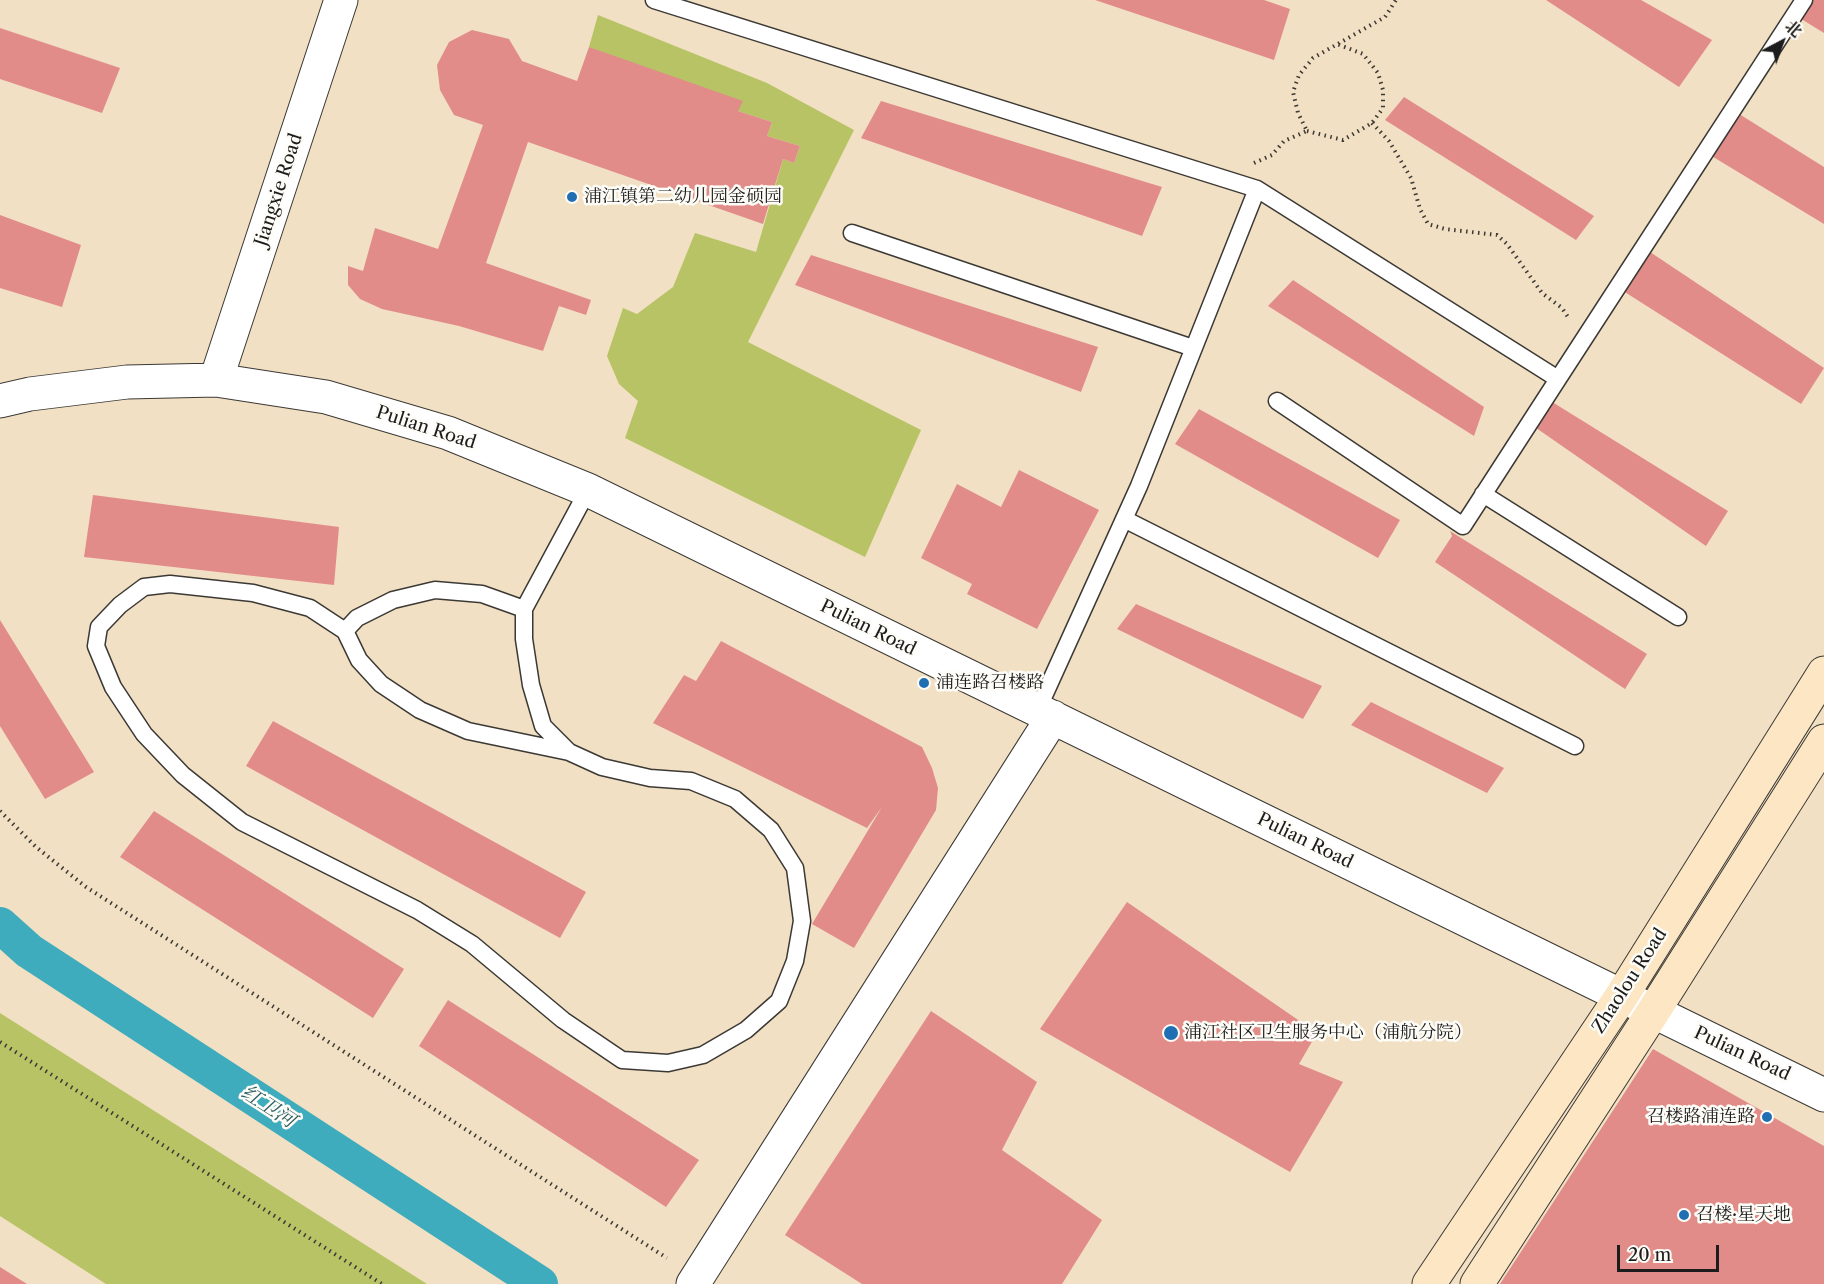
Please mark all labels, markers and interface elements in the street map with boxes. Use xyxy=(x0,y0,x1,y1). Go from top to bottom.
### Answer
north arrow xyxy=(1752,12,1812,72)
text: 北 xyxy=(1781,16,1806,41)
street label: Jiangxie Road xyxy=(251,131,307,249)
place label: 浦江镇第二幼儿园金硕园 xyxy=(584,186,782,208)
marker: 浦江镇第二幼儿园金硕园 xyxy=(565,190,579,204)
street label: Pulian Road xyxy=(373,402,479,454)
street label: Pulian Road xyxy=(817,596,919,660)
place label: 浦连路召楼路 xyxy=(936,672,1044,694)
marker: 浦连路召楼路 xyxy=(917,676,931,690)
street label: Pulian Road xyxy=(1254,809,1356,873)
street label: Zhaolou Road xyxy=(1588,924,1672,1038)
place label: 浦江社区卫生服务中心（浦航分院） xyxy=(1184,1022,1472,1044)
street label: Pulian Road xyxy=(1690,1022,1794,1086)
marker: 浦江社区卫生服务中心（浦航分院） xyxy=(1162,1024,1180,1042)
water label: 红卫河 xyxy=(236,1081,300,1133)
place label: 召楼路浦连路 xyxy=(1647,1106,1755,1128)
marker: 召楼路浦连路 xyxy=(1760,1110,1774,1124)
place label: 召楼·星天地 xyxy=(1696,1204,1791,1226)
marker: 召楼·星天地 xyxy=(1677,1208,1691,1222)
scale bar xyxy=(1620,1233,1722,1271)
text: 20 m xyxy=(1628,1244,1671,1266)

